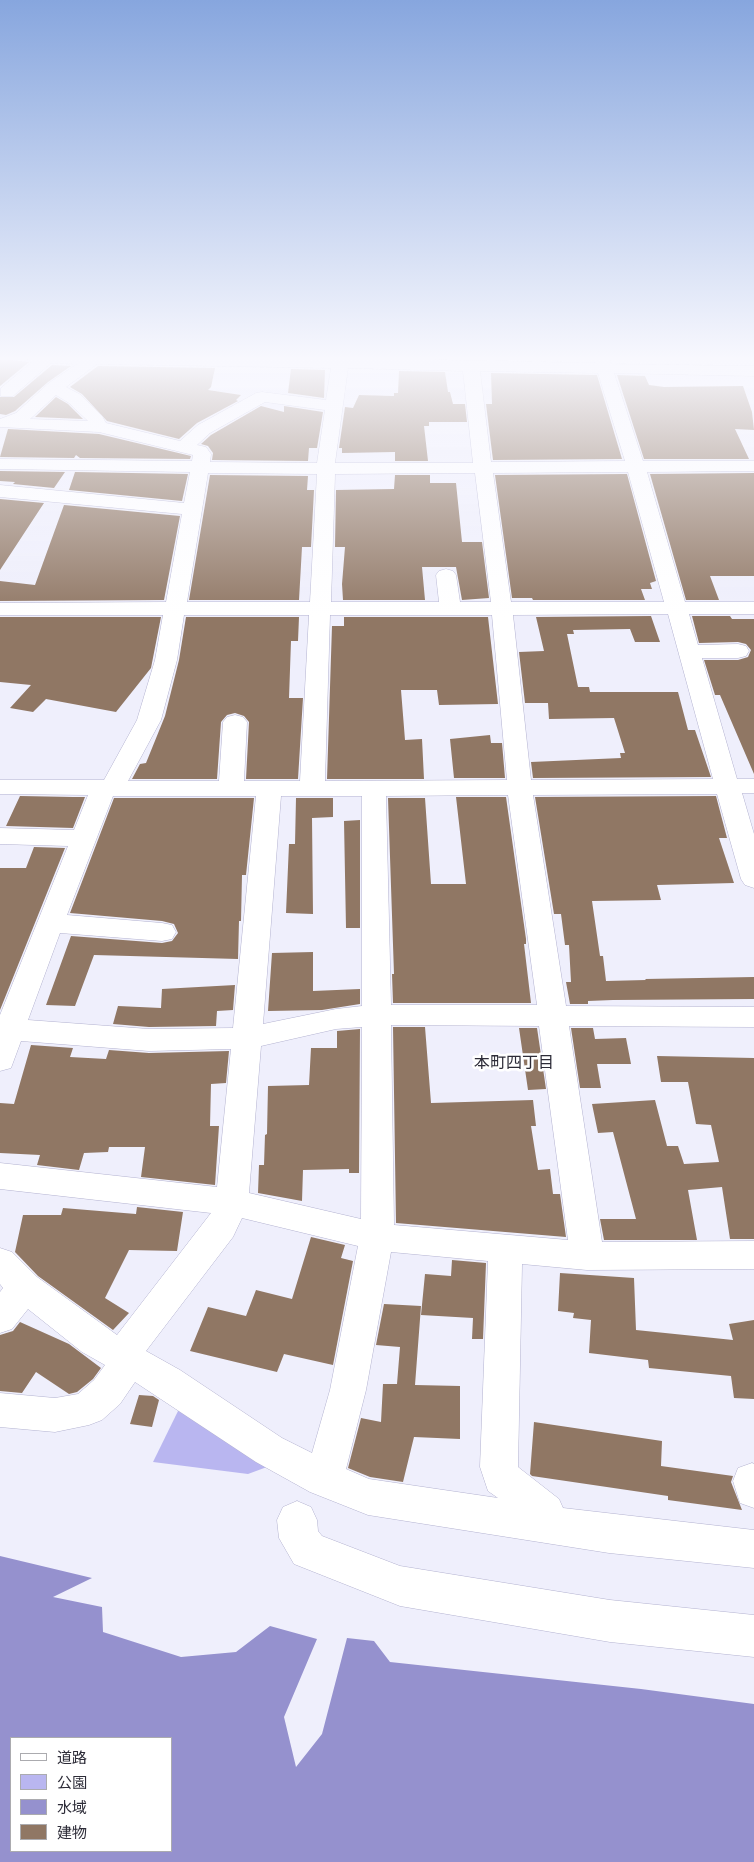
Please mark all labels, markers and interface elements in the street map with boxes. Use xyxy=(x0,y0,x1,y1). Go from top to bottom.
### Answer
district label: 本町四丁目 xyxy=(474,1053,554,1073)
legend xyxy=(10,1737,172,1852)
text: 道路 xyxy=(57,1749,87,1767)
text: 公園 xyxy=(57,1774,87,1792)
text: 水域 xyxy=(57,1799,87,1817)
text: 建物 xyxy=(57,1824,87,1842)

